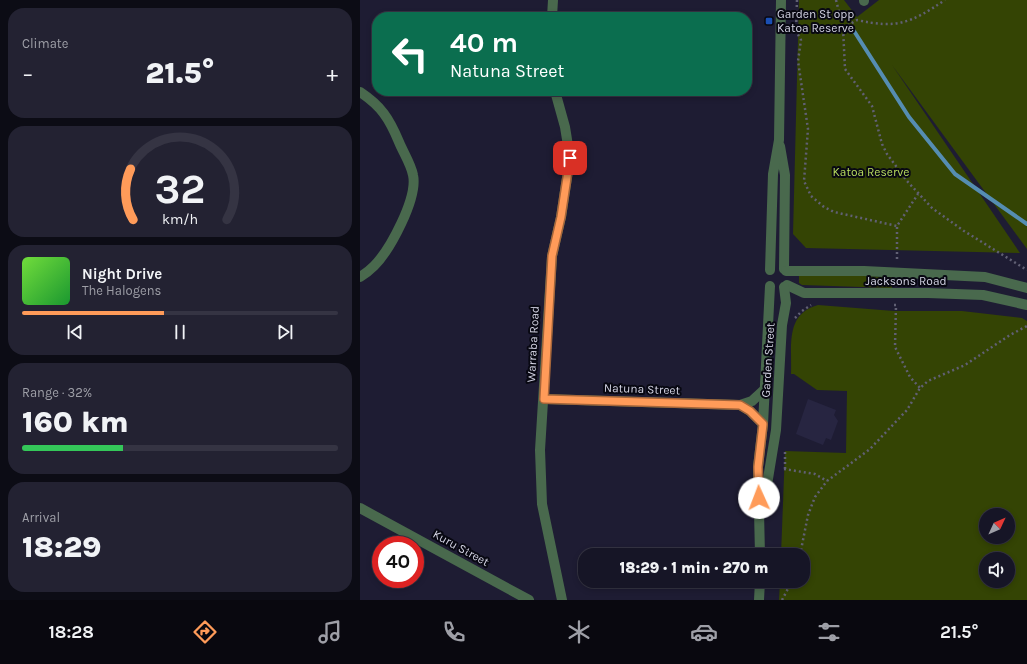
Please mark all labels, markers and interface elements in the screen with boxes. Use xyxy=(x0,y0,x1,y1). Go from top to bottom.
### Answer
place label: Garden St opp Katoa Reserve xyxy=(777,7,854,35)
marker: Garden St opp Katoa Reserve xyxy=(764,16,774,26)
text: 40 m xyxy=(450,26,518,59)
icon: left xyxy=(384,28,436,80)
text: Climate xyxy=(22,36,68,51)
text: 21.5° xyxy=(145,55,215,91)
text: Natuna Street xyxy=(450,60,564,82)
text: − xyxy=(22,61,34,87)
text: + xyxy=(326,61,338,87)
pin xyxy=(553,141,587,175)
icon: arrive xyxy=(559,147,581,169)
text: 32 xyxy=(154,164,206,212)
park label: Katoa Reserve xyxy=(833,165,909,179)
text: km/h xyxy=(162,210,198,227)
text: Night Drive xyxy=(82,265,162,283)
street label: Jacksons Road xyxy=(865,274,947,288)
text: The Halogens xyxy=(82,283,161,298)
street label: Warraba Road xyxy=(524,305,542,383)
icon: previous xyxy=(64,321,86,343)
icon: pause xyxy=(169,321,191,343)
icon: next xyxy=(274,321,296,343)
street label: Garden Street xyxy=(758,322,778,398)
street label: Natuna Street xyxy=(604,381,681,397)
text: Range · 32% xyxy=(22,385,92,400)
text: 160 km xyxy=(22,404,129,440)
position arrow xyxy=(738,477,780,519)
north arrow xyxy=(979,508,1015,544)
map controls xyxy=(979,508,1015,588)
text: Arrival xyxy=(22,510,60,525)
street label: Kuru Street xyxy=(431,527,492,569)
text: 18:29 xyxy=(22,529,101,565)
speed limit sign: 40 xyxy=(372,536,424,588)
button: sound xyxy=(979,552,1015,588)
text: 18:29 · 1 min · 270 m xyxy=(620,559,768,577)
icon: directions xyxy=(191,618,219,646)
icon: music xyxy=(316,618,344,646)
icon: phone xyxy=(440,618,468,646)
icon: climate xyxy=(565,618,593,646)
icon: car xyxy=(690,618,718,646)
icon: filters xyxy=(815,618,843,646)
text: 18:28 xyxy=(48,621,94,643)
text: 21.5° xyxy=(940,621,979,643)

